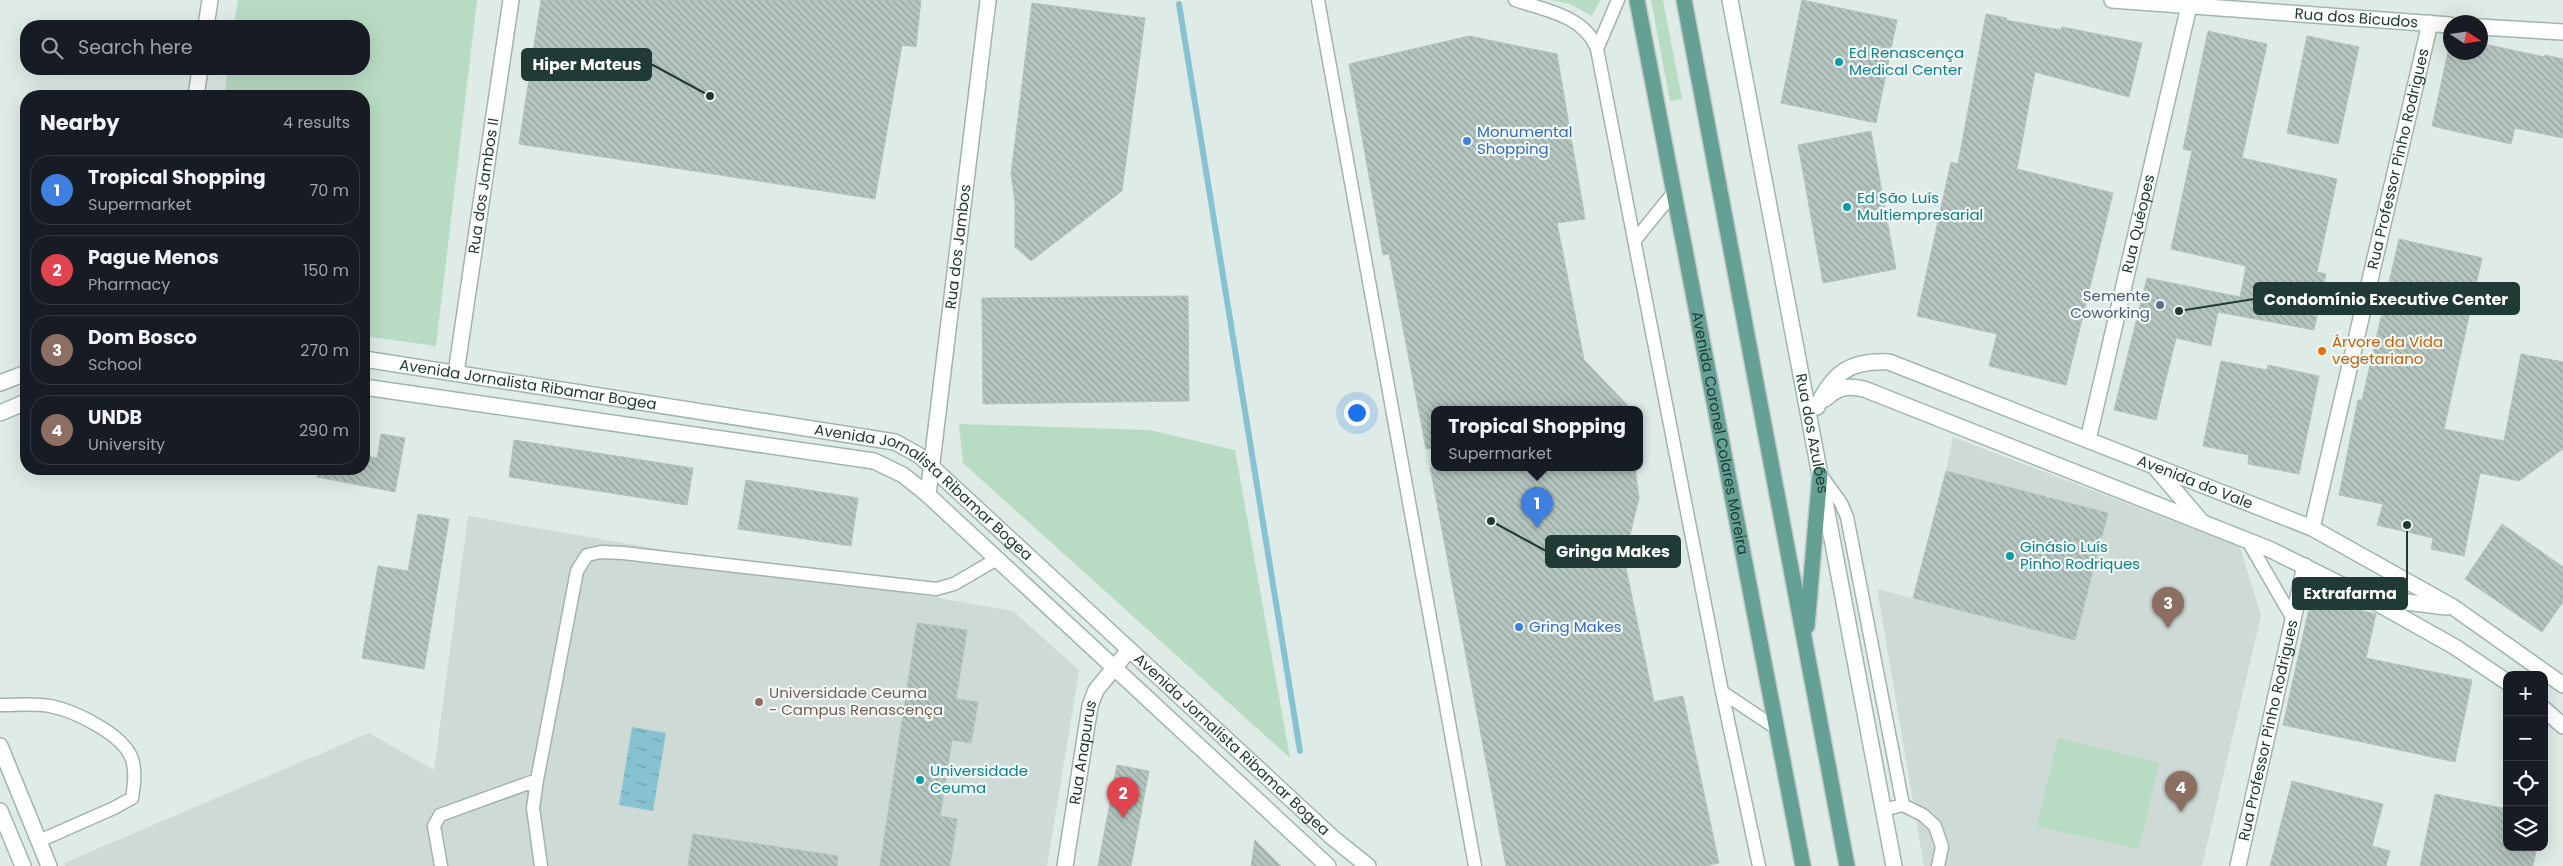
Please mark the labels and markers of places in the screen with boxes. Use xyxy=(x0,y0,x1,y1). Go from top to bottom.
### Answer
place label: Ed Renascença Medical Center xyxy=(1849,42,1964,80)
callout: Hiper Mateus xyxy=(522,49,651,80)
marker: Ed Renascença Medical Center xyxy=(1833,56,1845,68)
place label: Monumental Shopping xyxy=(1477,121,1572,159)
marker: Monumental Shopping xyxy=(1461,135,1473,147)
place label: Ed São Luís Multiempresarial xyxy=(1857,187,1983,225)
marker: Ed São Luís Multiempresarial xyxy=(1841,201,1853,213)
callout: Condomínio Executive Center xyxy=(2254,283,2519,314)
place label: Semente Coworking xyxy=(2070,285,2150,323)
marker: Semente Coworking xyxy=(2154,299,2166,311)
place label: Árvore da Vida vegetariano xyxy=(2332,331,2443,369)
marker: Árvore da Vida vegetariano xyxy=(2316,345,2328,357)
pin: 1 xyxy=(1521,487,1553,528)
callout: Gringa Makes xyxy=(1546,536,1680,567)
place label: Ginásio Luís Pinho Rodriques xyxy=(2020,536,2140,574)
marker: Ginásio Luís Pinho Rodriques xyxy=(2004,550,2016,562)
callout: Extrafarma xyxy=(2293,578,2407,609)
pin: 3 xyxy=(2152,587,2184,628)
place label: Gring Makes xyxy=(1529,616,1622,637)
marker: Gring Makes xyxy=(1513,621,1525,633)
place label: Universidade Ceuma - Campus Renascença xyxy=(769,682,943,720)
marker: Universidade Ceuma - Campus Renascença xyxy=(753,696,765,708)
place label: Universidade Ceuma xyxy=(930,760,1028,798)
pin: 4 xyxy=(2165,771,2197,812)
marker: Universidade Ceuma xyxy=(914,774,926,786)
pin: 2 xyxy=(1107,777,1139,818)

